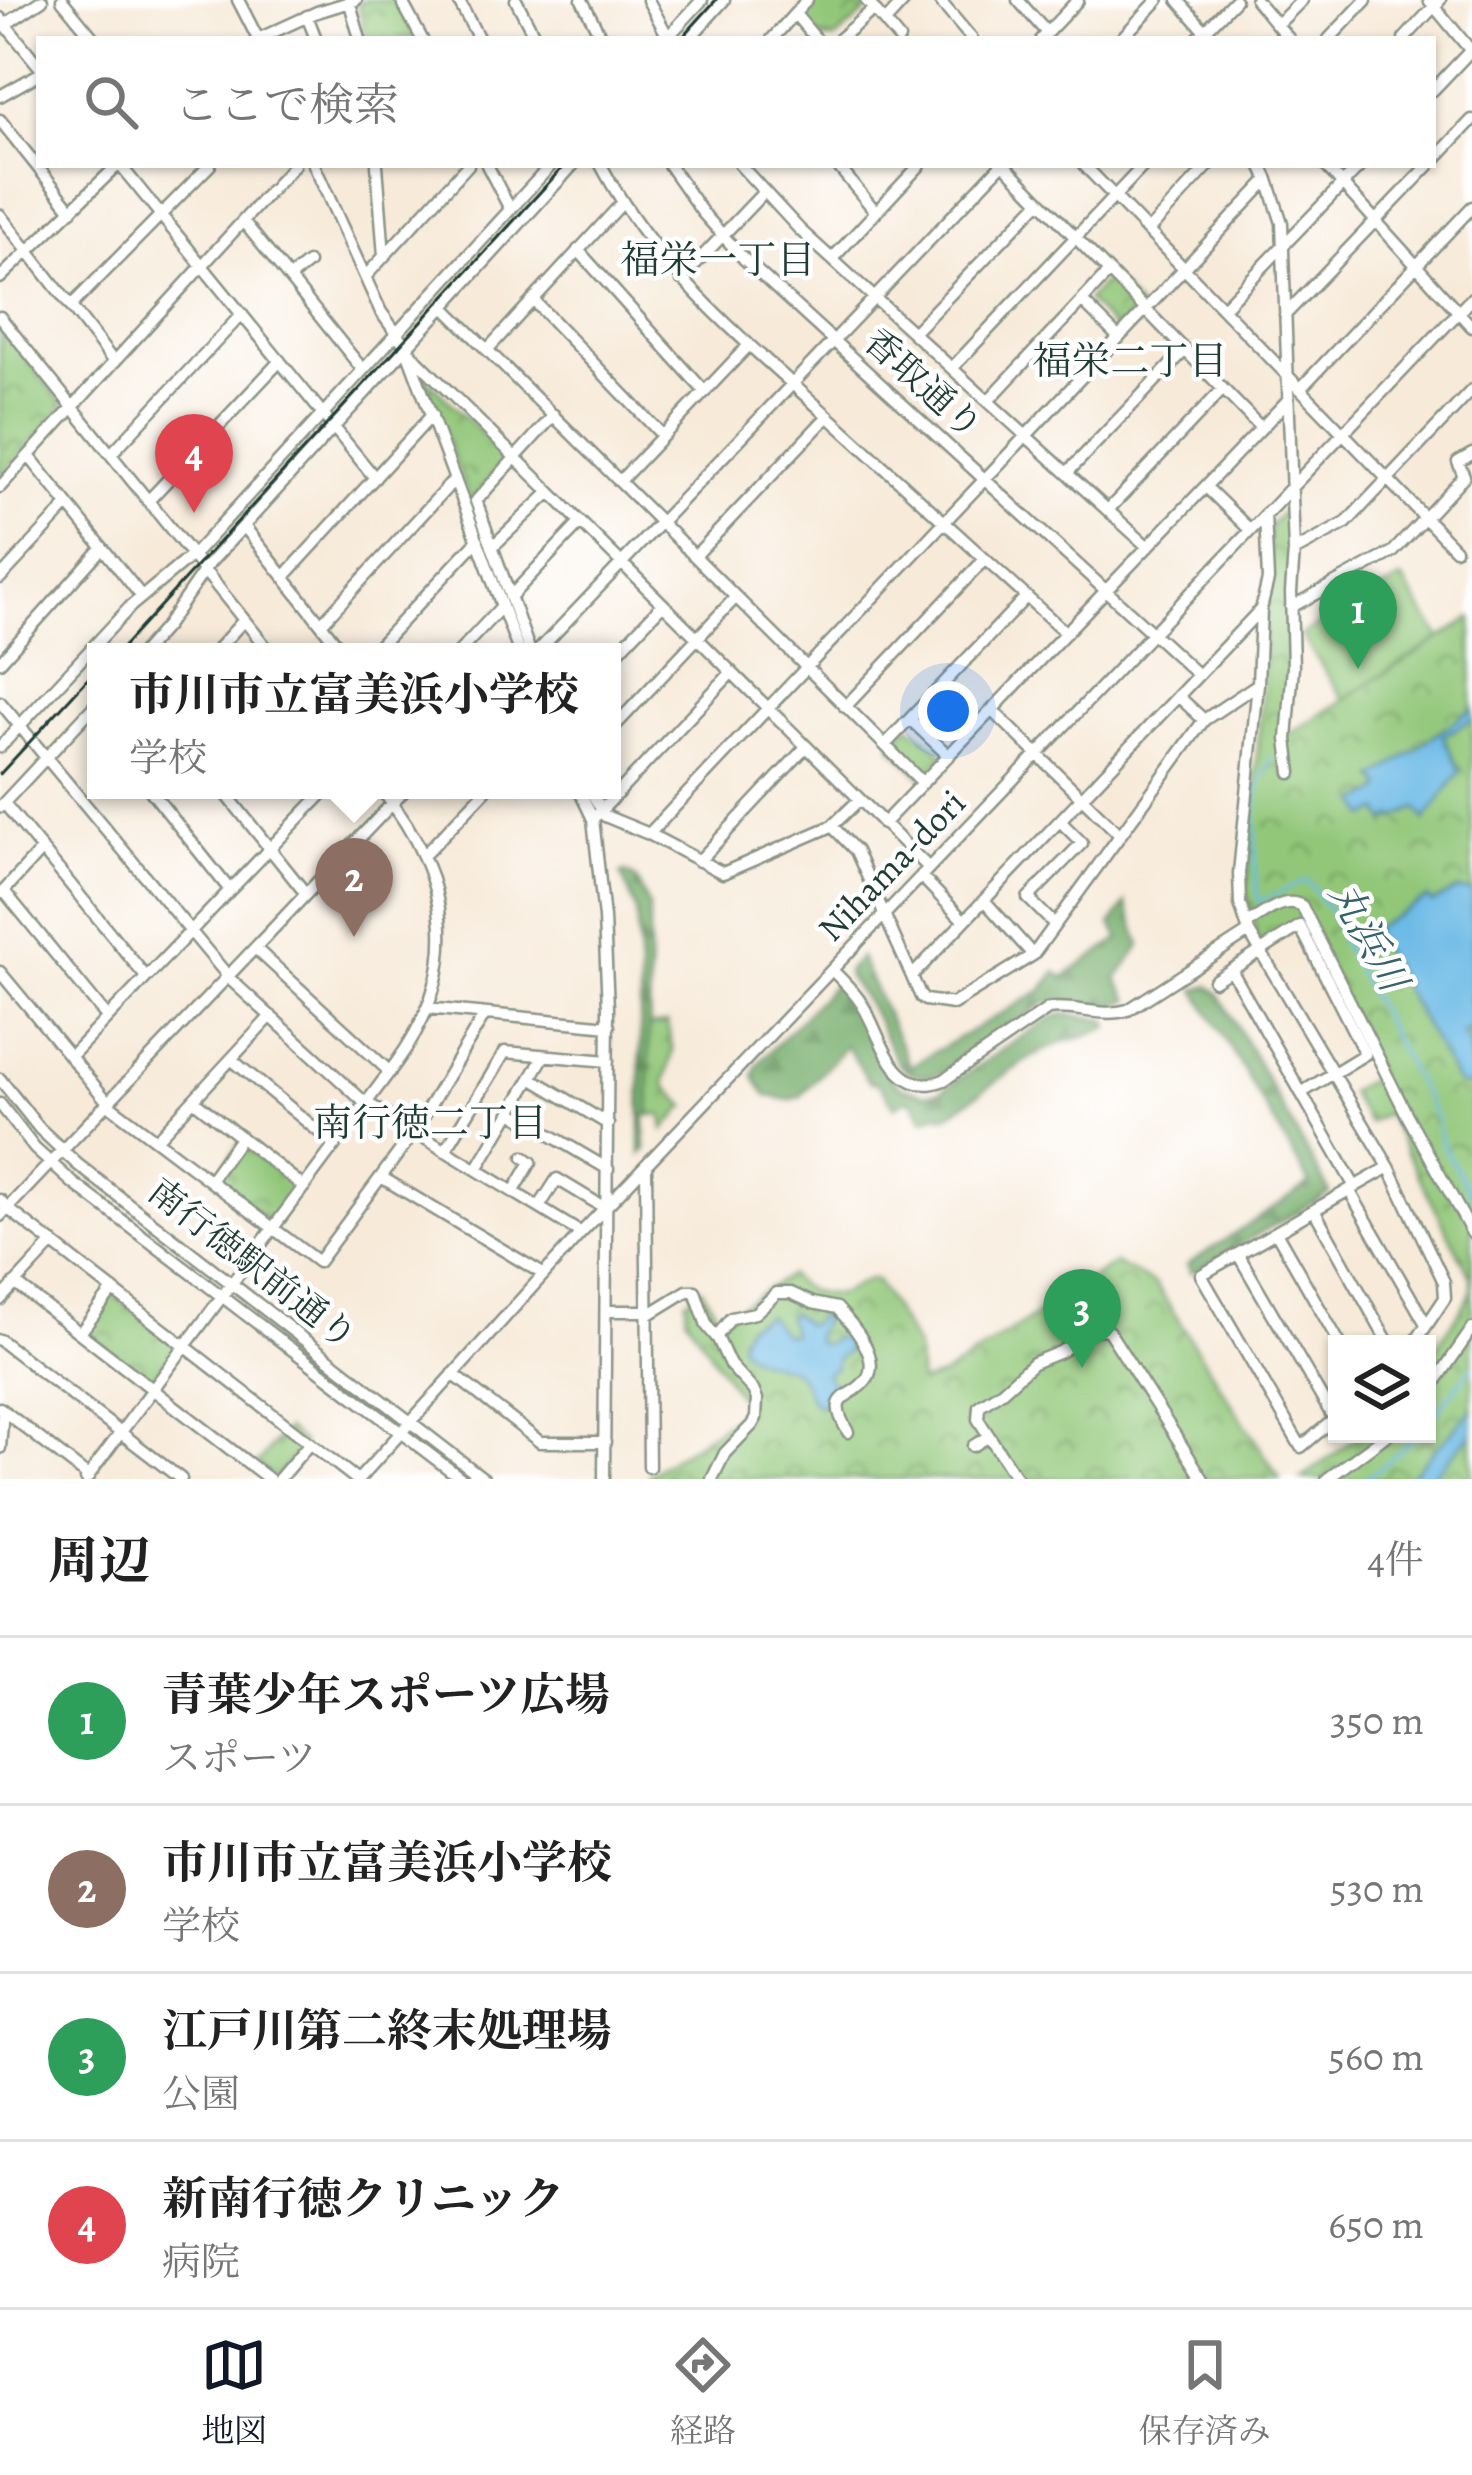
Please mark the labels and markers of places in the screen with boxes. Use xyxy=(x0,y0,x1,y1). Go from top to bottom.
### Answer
pin: 4 xyxy=(155,414,233,513)
pin: 1 xyxy=(1319,570,1397,669)
pin: 2 xyxy=(315,838,393,937)
pin: 3 xyxy=(1043,1269,1121,1368)

